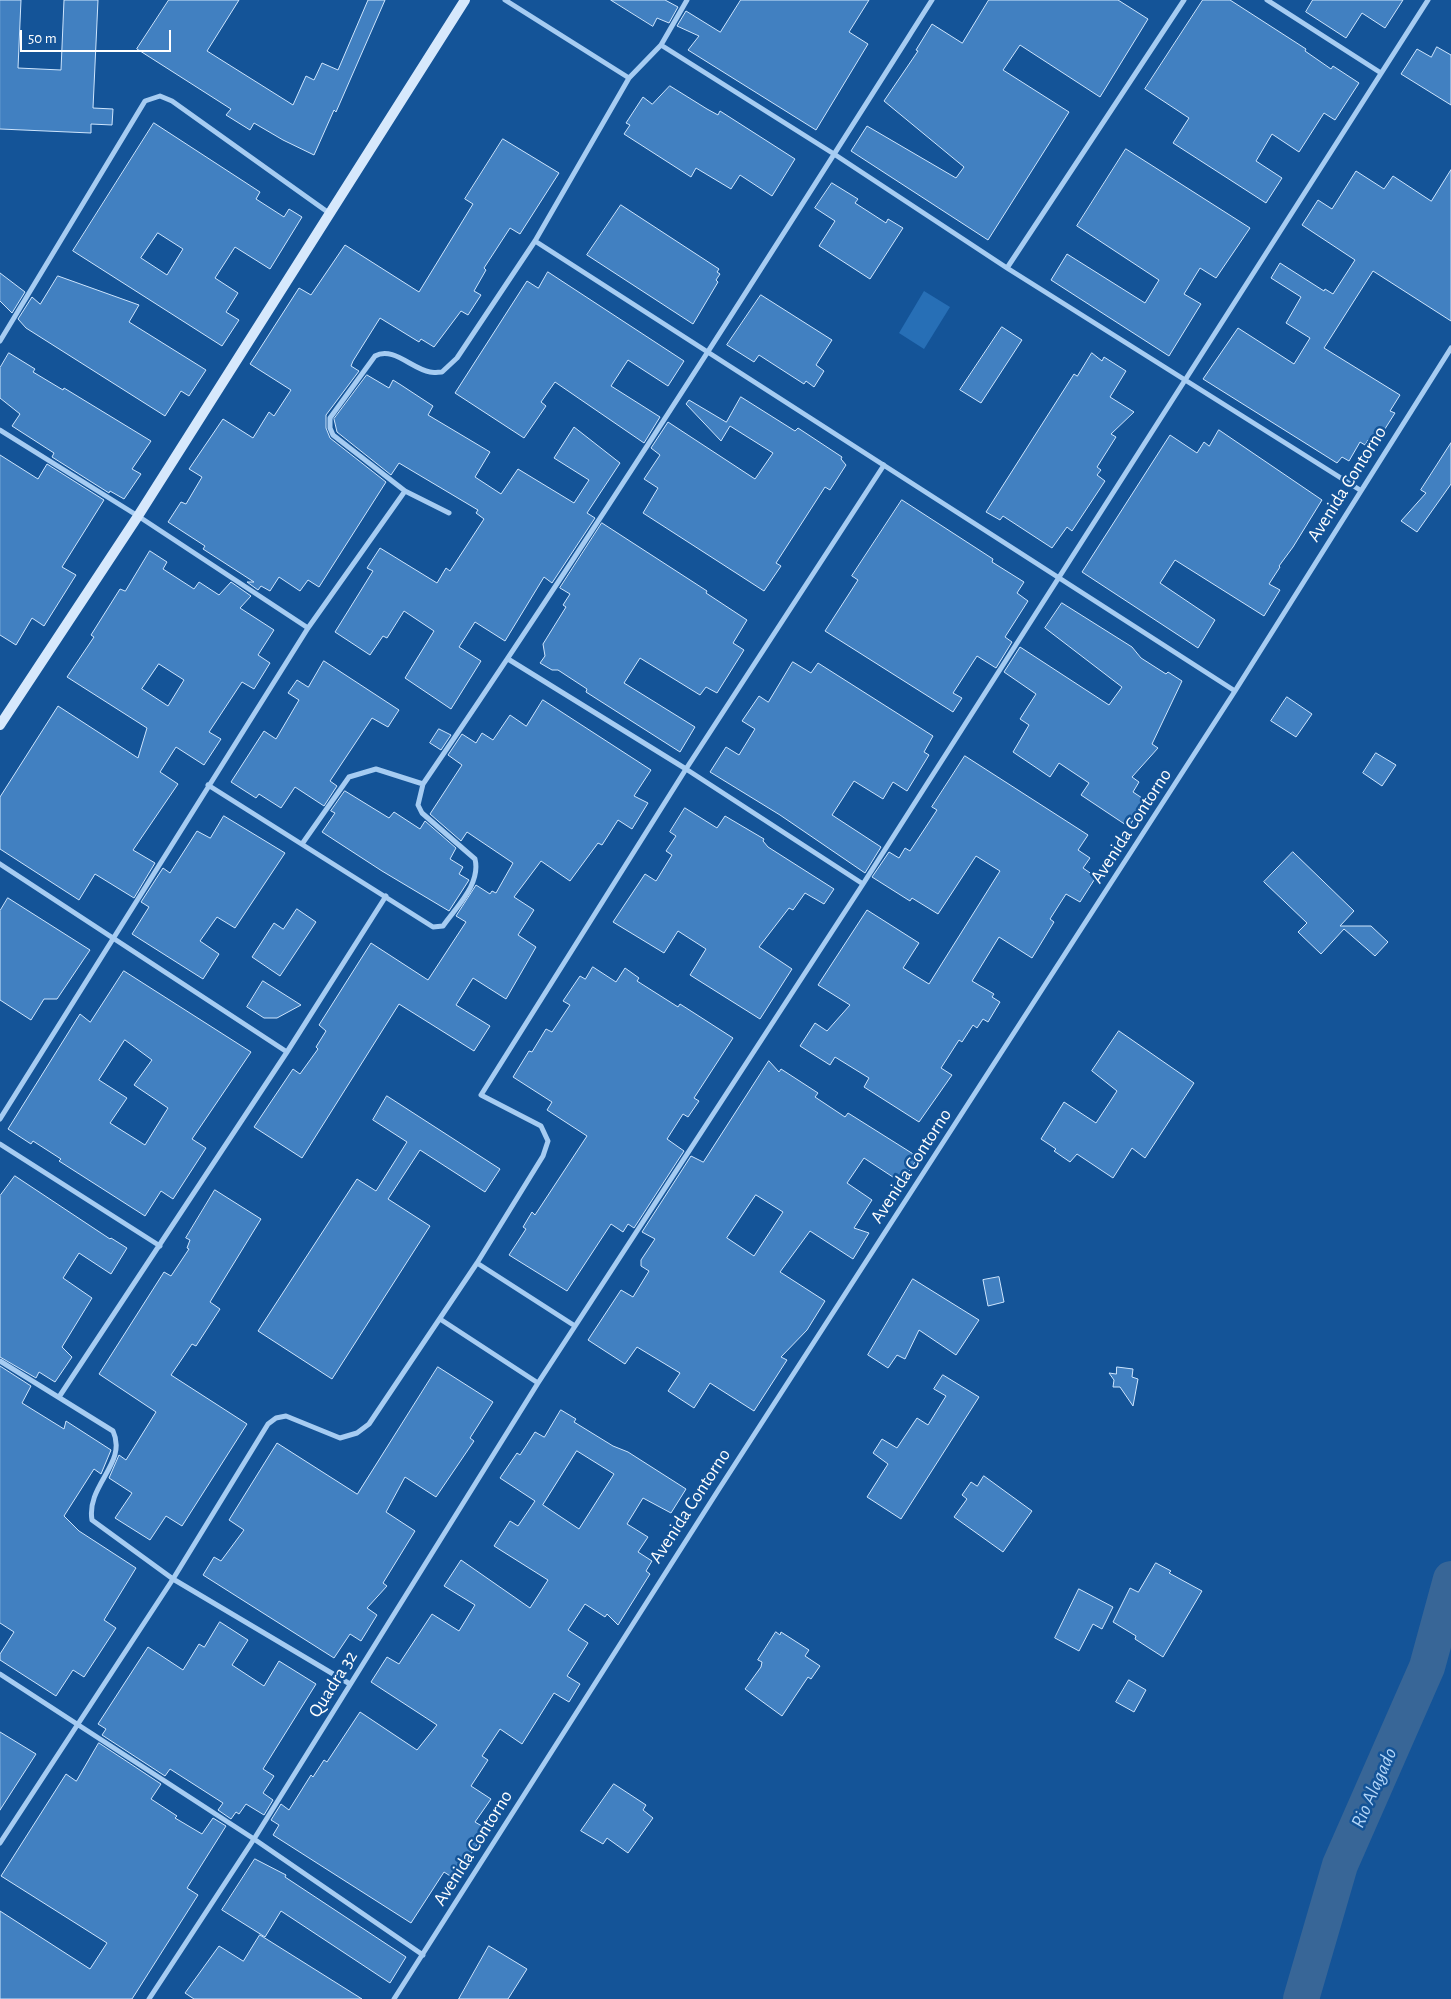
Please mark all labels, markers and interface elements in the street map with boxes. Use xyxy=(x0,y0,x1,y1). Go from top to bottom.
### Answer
scale bar xyxy=(22,20,174,52)
text: 50 m xyxy=(28,31,57,46)
street label: Avenida Contorno xyxy=(1302,422,1392,546)
street label: Avenida Contorno xyxy=(1086,764,1176,888)
street label: Avenida Contorno xyxy=(866,1104,956,1228)
street label: Avenida Contorno xyxy=(645,1444,735,1568)
street label: Quadra 32 xyxy=(304,1646,362,1722)
water label: Rio Alagado xyxy=(1346,1744,1402,1832)
street label: Avenida Contorno xyxy=(428,1786,518,1910)

